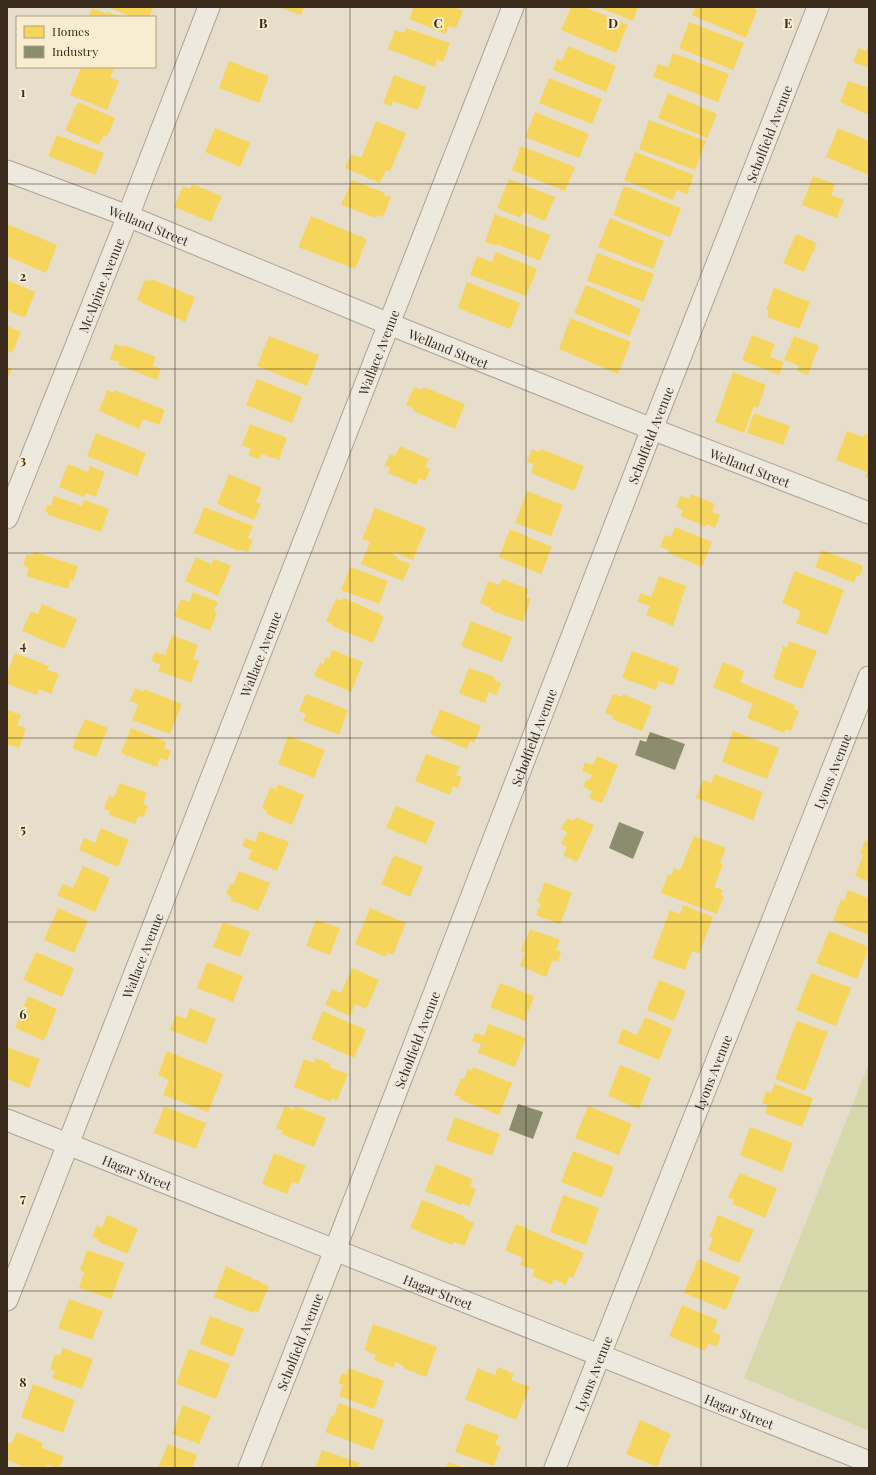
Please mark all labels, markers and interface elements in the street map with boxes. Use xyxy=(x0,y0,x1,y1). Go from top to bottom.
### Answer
text: B xyxy=(259,14,268,31)
text: C xyxy=(433,14,443,31)
text: D xyxy=(608,14,618,31)
text: E xyxy=(784,14,792,31)
legend xyxy=(16,16,156,68)
text: Homes xyxy=(52,23,90,39)
text: Industry xyxy=(52,43,98,59)
street label: Scholfield Avenue xyxy=(741,82,795,185)
text: 1 xyxy=(21,83,26,100)
street label: Welland Street xyxy=(106,201,192,249)
street label: McAlpine Avenue xyxy=(74,235,127,335)
text: 2 xyxy=(20,267,27,284)
street label: Wallace Avenue xyxy=(353,307,402,398)
street label: Welland Street xyxy=(405,324,492,372)
street label: Scholfield Avenue xyxy=(623,383,677,486)
street label: Welland Street xyxy=(707,443,793,490)
text: 3 xyxy=(20,451,26,468)
street label: Wallace Avenue xyxy=(235,608,284,700)
text: 4 xyxy=(20,636,27,653)
street label: Scholfield Avenue xyxy=(506,686,560,788)
street label: Lyons Avenue xyxy=(809,730,854,811)
text: 5 xyxy=(20,820,26,837)
street label: Wallace Avenue xyxy=(117,910,166,1001)
street label: Scholfield Avenue xyxy=(390,988,443,1091)
text: 6 xyxy=(19,1005,27,1022)
street label: Lyons Avenue xyxy=(690,1031,735,1112)
street label: Hagar Street xyxy=(100,1150,175,1193)
text: 7 xyxy=(20,1189,26,1206)
street label: Hagar Street xyxy=(401,1270,476,1313)
street label: Scholfield Avenue xyxy=(272,1290,326,1393)
street label: Lyons Avenue xyxy=(570,1333,615,1413)
text: 8 xyxy=(19,1373,27,1390)
street label: Hagar Street xyxy=(702,1389,777,1432)

